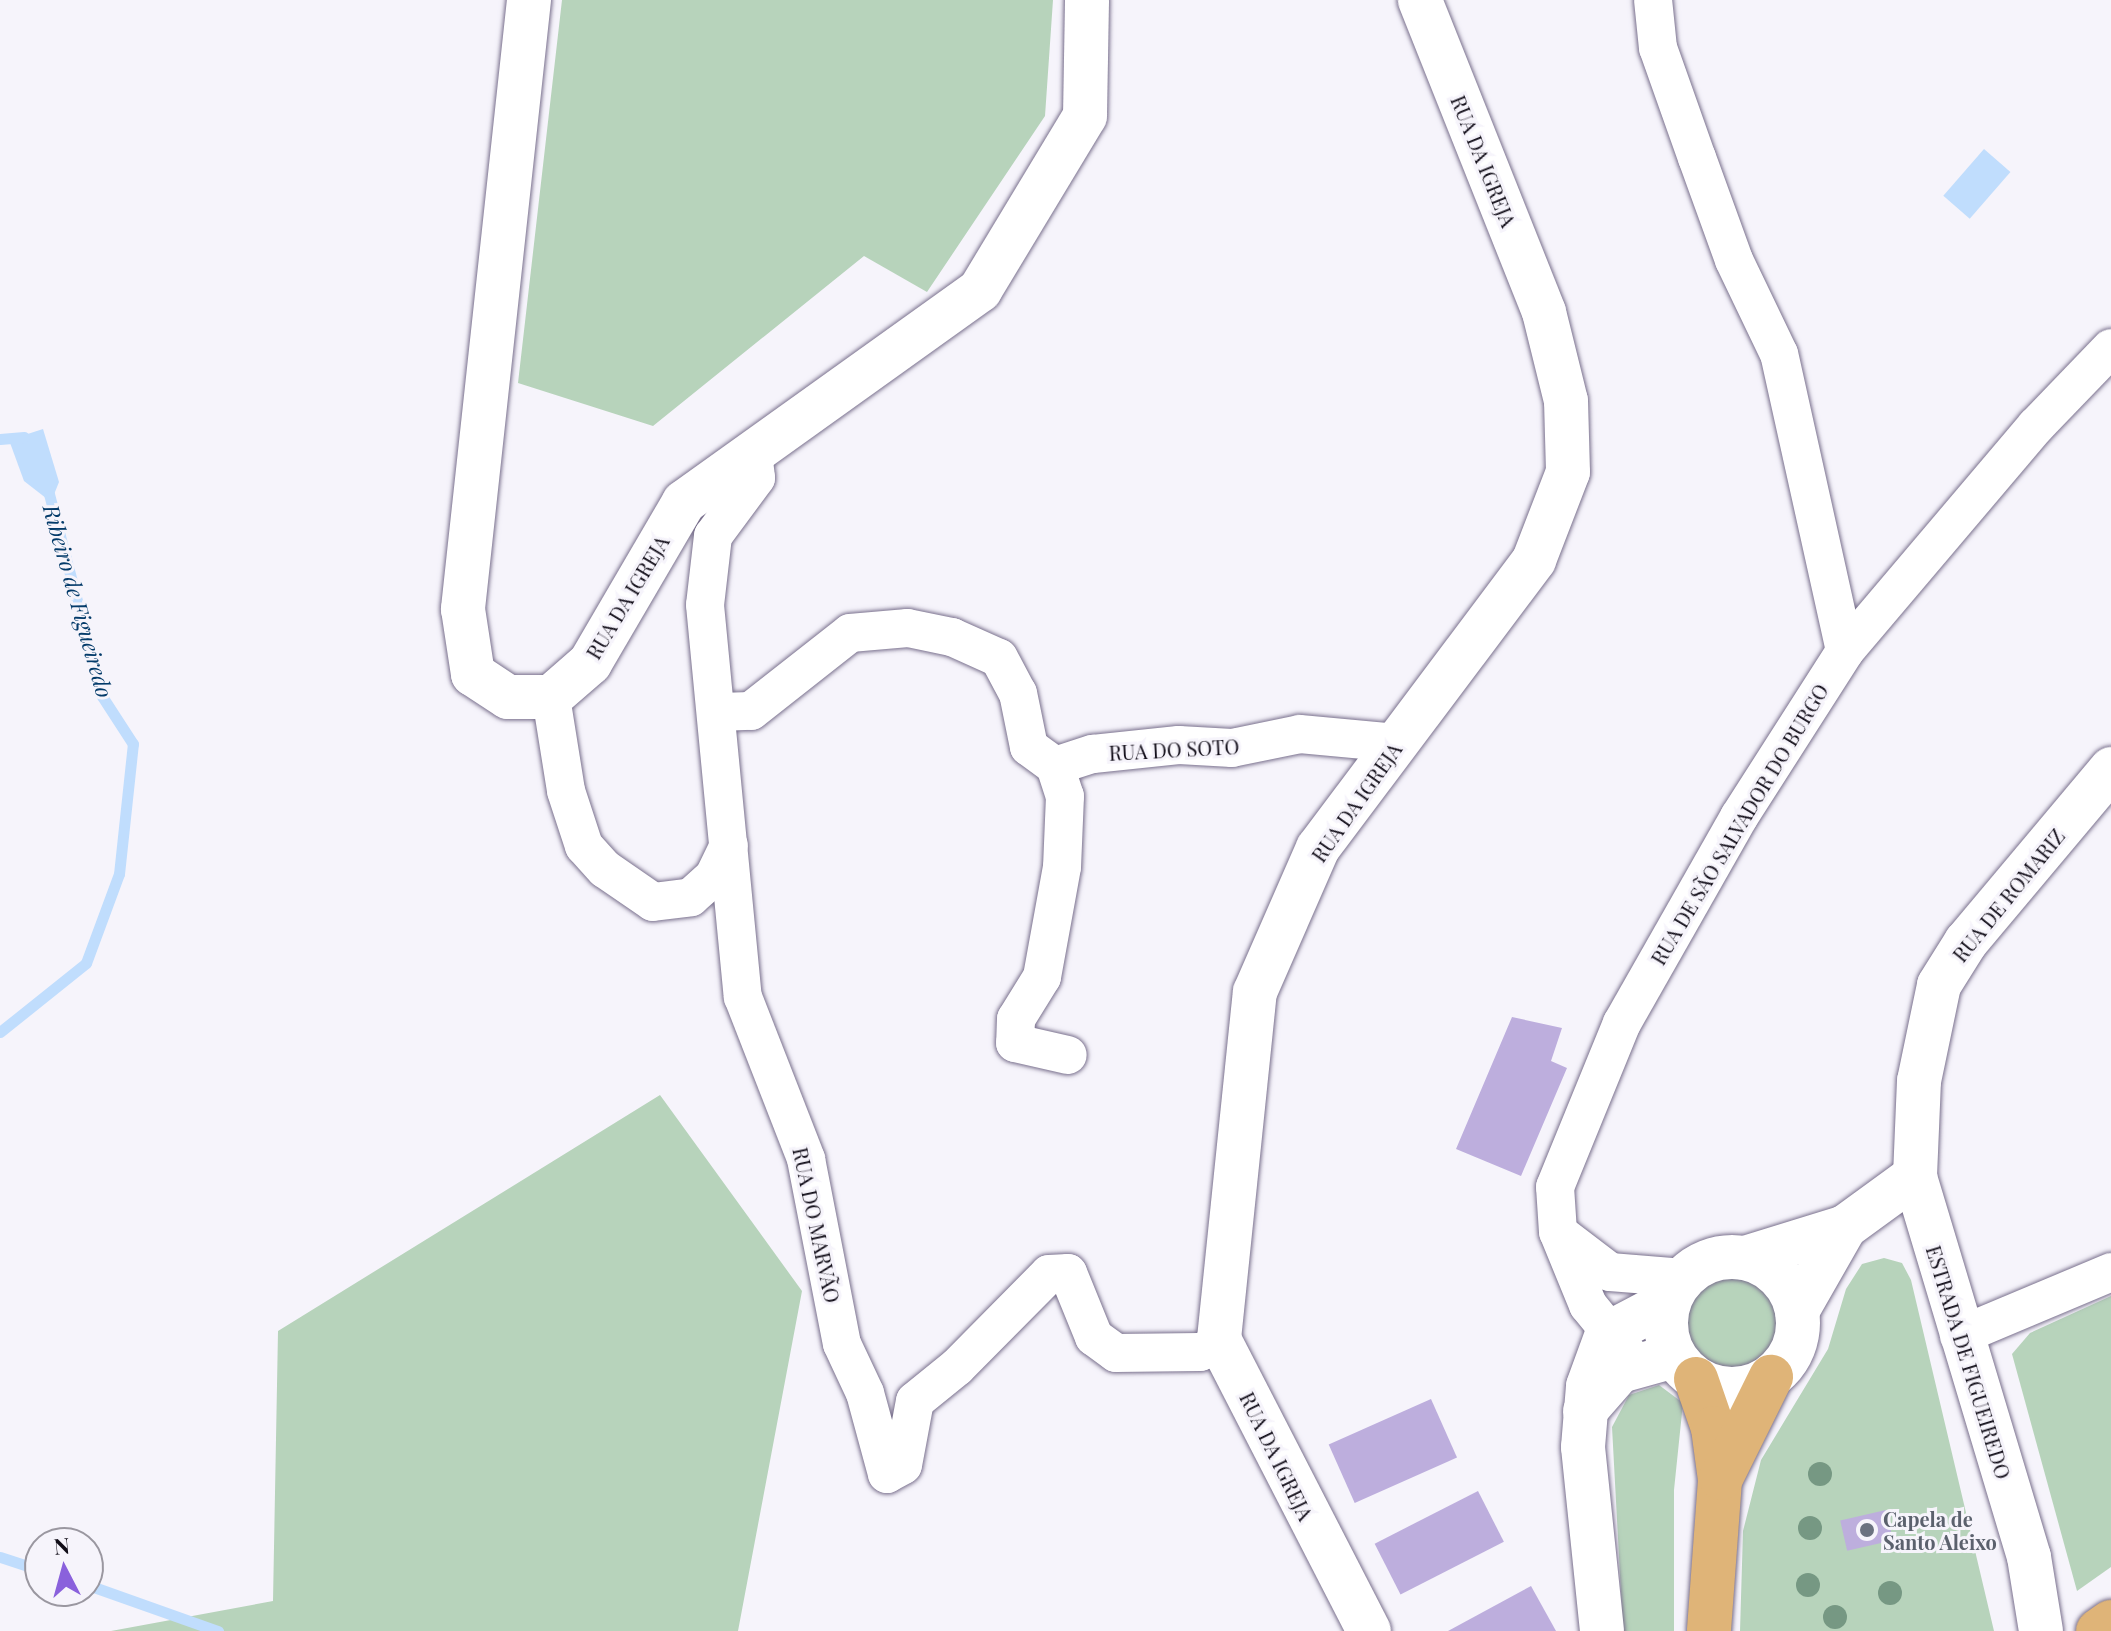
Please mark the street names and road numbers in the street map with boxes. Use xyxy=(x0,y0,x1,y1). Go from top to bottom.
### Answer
street label: RUA DA IGREJA xyxy=(1447,92,1521,230)
street label: RUA DA IGREJA xyxy=(581,531,673,663)
street label: RUA DE SÃO SALVADOR DO BURGO xyxy=(1645,679,1833,969)
street label: RUA DO SOTO xyxy=(1108,734,1240,764)
street label: RUA DA IGREJA xyxy=(1306,738,1406,866)
street label: RUA DE ROMARIZ xyxy=(1947,824,2069,966)
street label: RUA DO MARVÃO xyxy=(789,1145,845,1305)
street label: ESTRADA DE FIGUEIREDO xyxy=(1922,1242,2016,1482)
street label: RUA DA IGREJA xyxy=(1236,1388,1318,1524)

